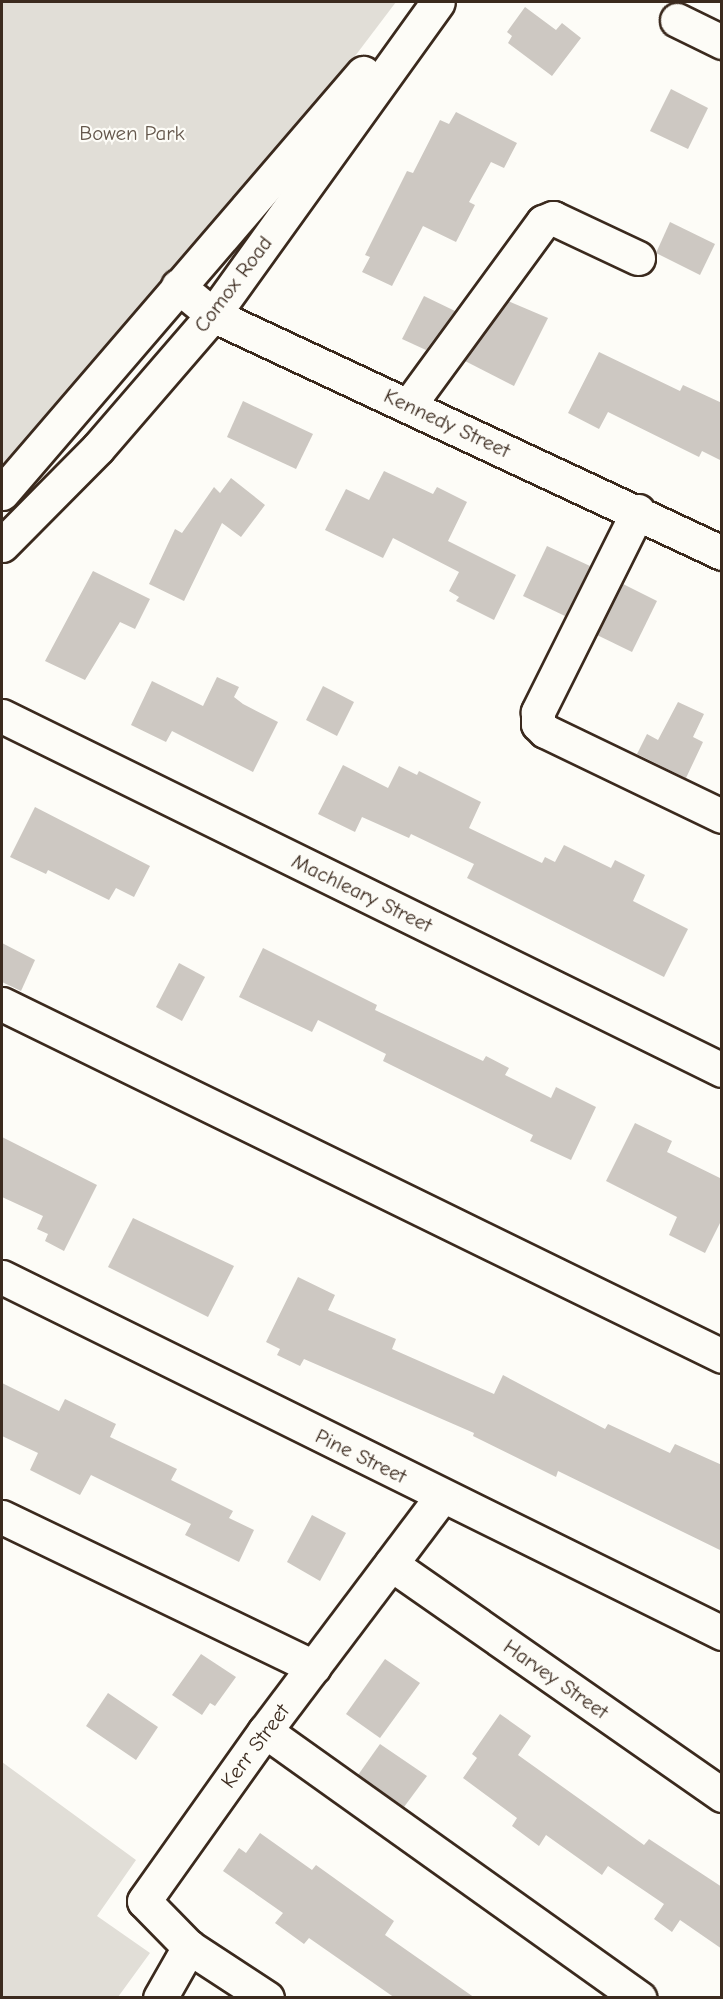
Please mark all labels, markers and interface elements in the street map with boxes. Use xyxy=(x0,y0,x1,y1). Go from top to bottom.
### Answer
park label: Bowen Park xyxy=(79,120,185,146)
street label: Comox Road xyxy=(189,231,277,337)
street label: Kennedy Street xyxy=(380,383,514,463)
street label: Machleary Street xyxy=(288,848,436,938)
street label: Pine Street xyxy=(311,1423,411,1489)
street label: Harvey Street xyxy=(499,1634,613,1724)
street label: Kerr Street xyxy=(215,1699,295,1793)

